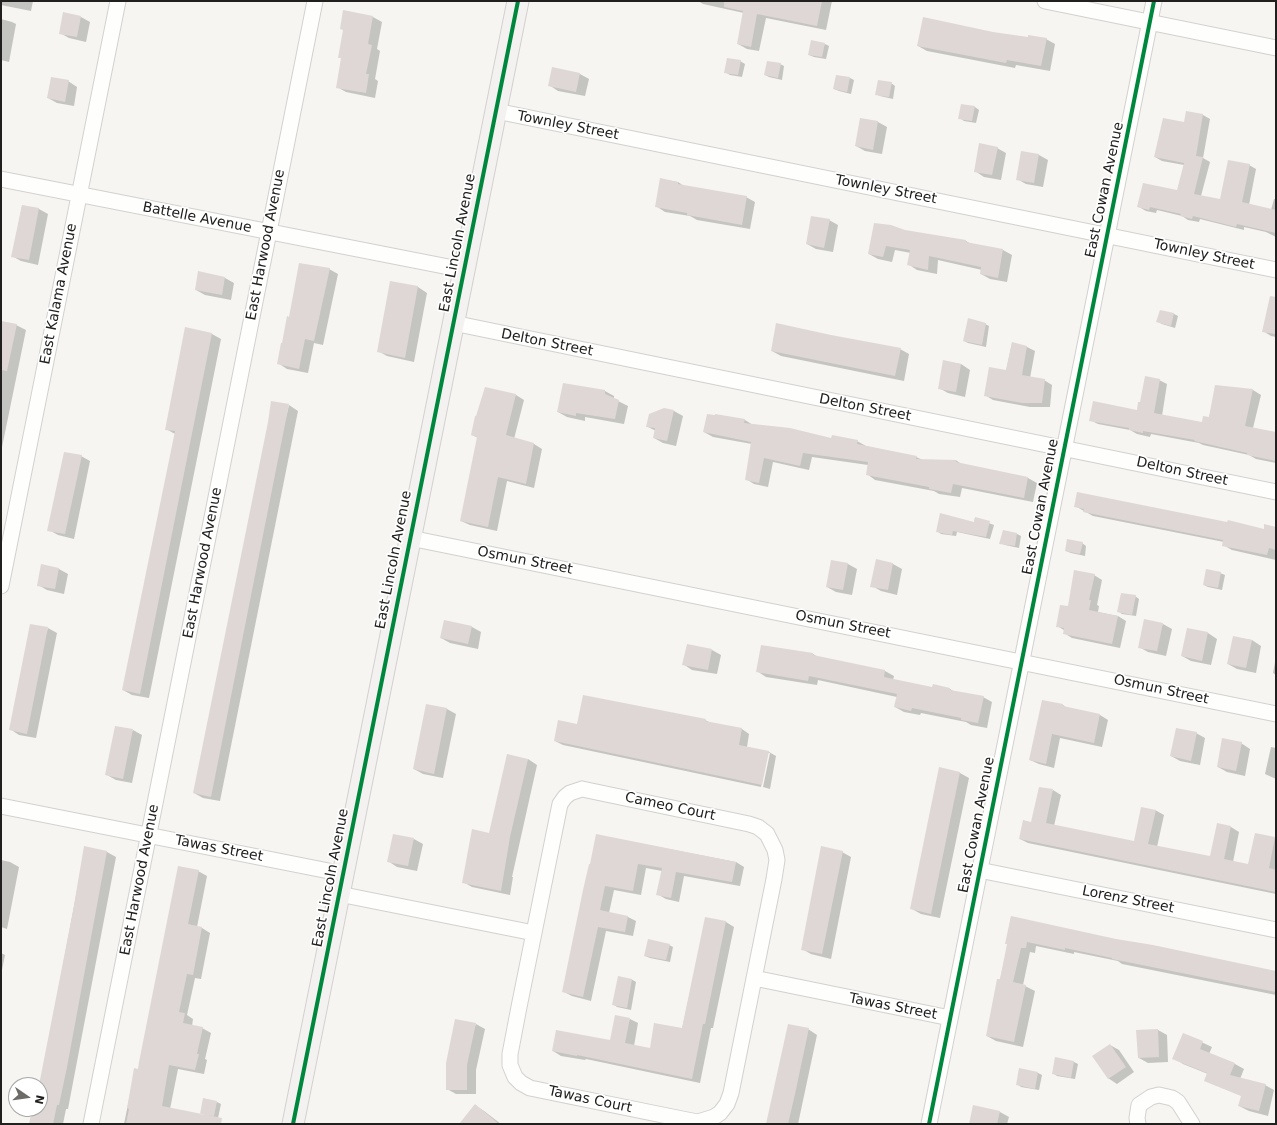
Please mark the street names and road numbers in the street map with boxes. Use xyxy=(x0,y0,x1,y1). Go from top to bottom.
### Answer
street label: Townley Street xyxy=(516,108,620,144)
street label: East Cowan Avenue xyxy=(1082,121,1128,259)
street label: East Harwood Avenue xyxy=(243,168,289,322)
street label: East Lincoln Avenue xyxy=(436,172,480,314)
street label: Townley Street xyxy=(834,172,938,208)
street label: Battelle Avenue xyxy=(141,199,253,237)
street label: East Kalama Avenue xyxy=(37,222,81,366)
street label: Townley Street xyxy=(1152,236,1256,274)
street label: Delton Street xyxy=(500,326,594,360)
street label: Delton Street xyxy=(818,391,912,425)
street label: East Cowan Avenue xyxy=(1020,437,1062,577)
street label: Delton Street xyxy=(1135,454,1229,490)
street label: East Harwood Avenue xyxy=(180,486,226,640)
street label: East Lincoln Avenue xyxy=(372,489,416,631)
street label: Osmun Street xyxy=(476,544,574,578)
street label: Osmun Street xyxy=(794,608,892,642)
street label: Osmun Street xyxy=(1112,672,1210,708)
street label: East Cowan Avenue xyxy=(956,755,998,895)
street label: Cameo Court xyxy=(623,789,717,825)
street label: East Harwood Avenue xyxy=(117,803,163,957)
street label: East Lincoln Avenue xyxy=(309,807,353,949)
street label: Tawas Street xyxy=(174,832,264,866)
street label: Lorenz Street xyxy=(1081,883,1175,917)
street label: Tawas Street xyxy=(848,990,938,1024)
street label: Tawas Court xyxy=(547,1083,633,1117)

